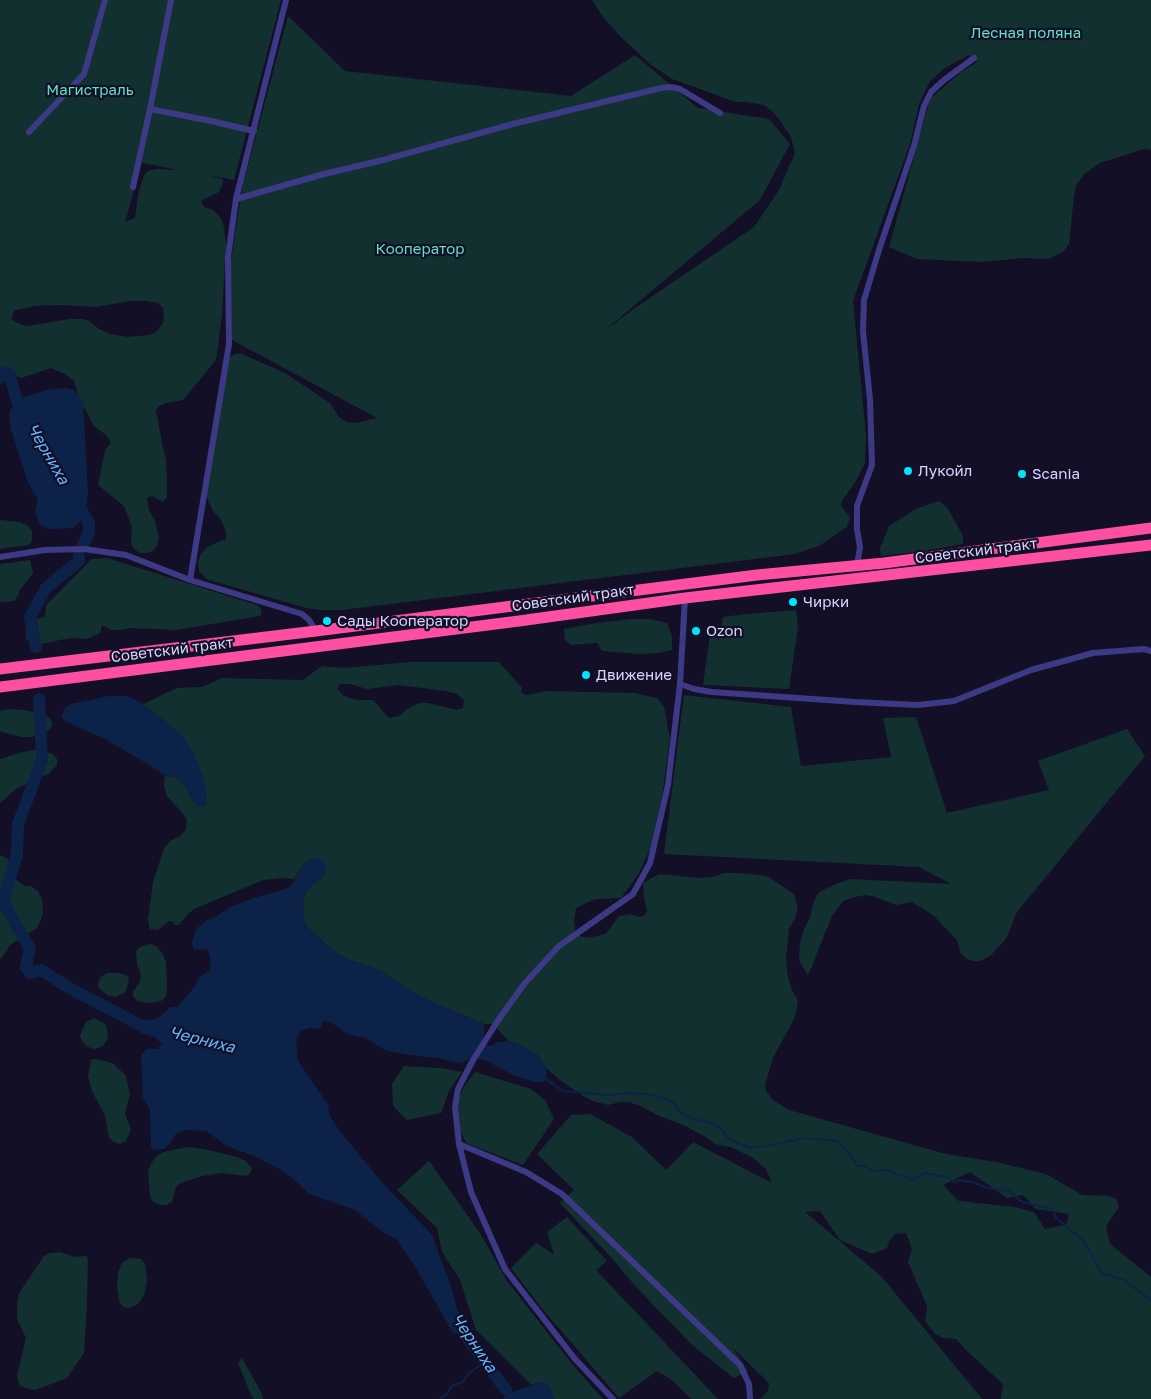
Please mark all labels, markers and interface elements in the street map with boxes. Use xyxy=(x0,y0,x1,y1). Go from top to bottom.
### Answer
park label: Лесная поляна xyxy=(971,24,1081,42)
park label: Магистраль xyxy=(46,81,134,99)
park label: Кооператор xyxy=(376,240,464,258)
water label: Черниха xyxy=(23,420,73,488)
place label: Лукойл xyxy=(918,462,972,480)
marker: Лукойл xyxy=(902,465,914,477)
place label: Scania xyxy=(1032,465,1080,483)
marker: Scania xyxy=(1016,468,1028,480)
street label: Советский тракт xyxy=(914,535,1038,567)
street label: Советский тракт xyxy=(511,581,635,615)
place label: Чирки xyxy=(803,593,849,611)
marker: Чирки xyxy=(787,596,799,608)
place label: Сады Кооператор xyxy=(337,612,468,630)
marker: Сады Кооператор xyxy=(321,615,333,627)
place label: Ozon xyxy=(706,622,743,640)
marker: Ozon xyxy=(690,625,702,637)
street label: Советский тракт xyxy=(110,634,234,666)
place label: Движение xyxy=(596,666,672,684)
marker: Движение xyxy=(580,669,592,681)
water label: Черниха xyxy=(167,1023,237,1057)
water label: Черниха xyxy=(447,1310,501,1376)

